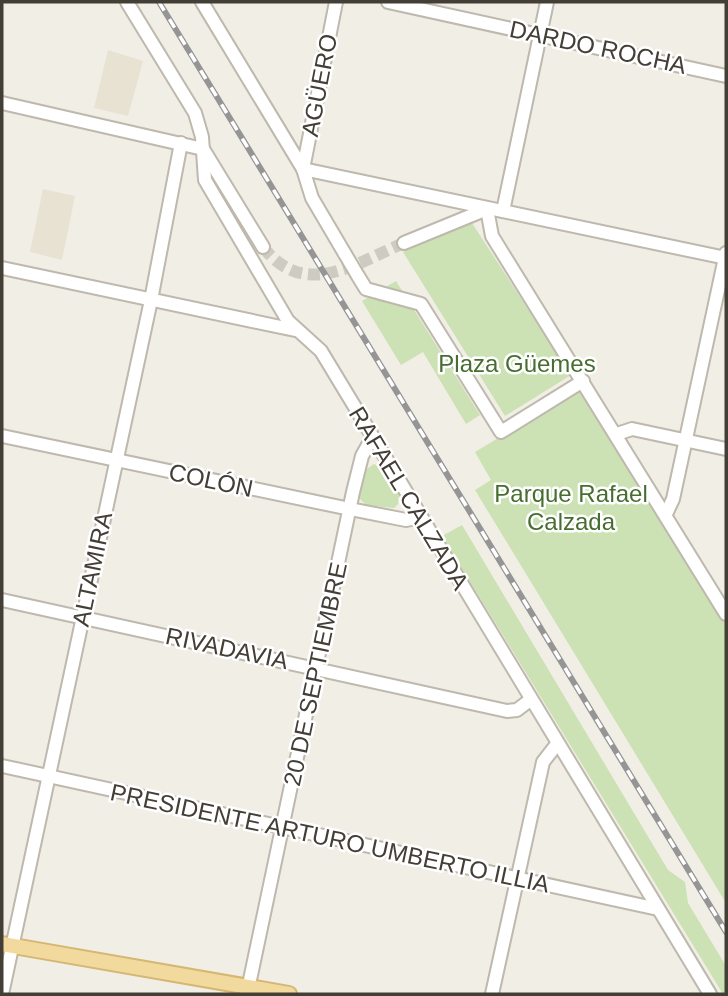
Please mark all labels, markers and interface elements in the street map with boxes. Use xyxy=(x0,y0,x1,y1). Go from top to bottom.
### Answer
street label: DARDO ROCHA xyxy=(507,15,689,79)
street label: AGÜERO xyxy=(296,31,342,139)
park label: Plaza Güemes xyxy=(438,350,596,377)
street label: RAFAEL CALZADA xyxy=(344,402,474,594)
street label: COLÓN xyxy=(166,458,256,502)
park label: Parque Rafael Calzada xyxy=(494,480,648,535)
street label: ALTAMIRA xyxy=(67,509,117,629)
street label: 20 DE SEPTIEMBRE xyxy=(278,560,352,788)
street label: RIVADAVIA xyxy=(163,622,291,674)
street label: PRESIDENTE ARTURO UMBERTO ILLIA xyxy=(108,778,552,898)

